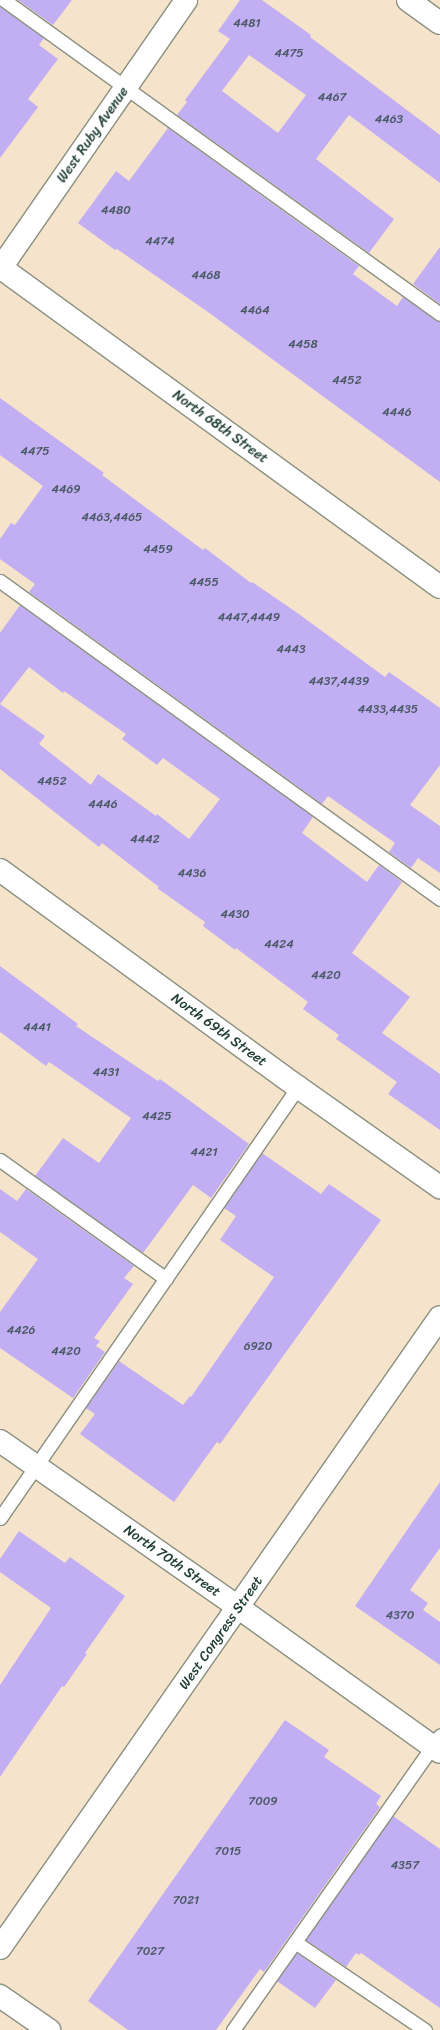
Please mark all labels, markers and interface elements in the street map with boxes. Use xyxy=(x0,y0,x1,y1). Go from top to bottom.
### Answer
house number: 4481 xyxy=(233,17,261,31)
house number: 4475 xyxy=(274,47,304,61)
street label: West Ruby Avenue xyxy=(54,84,132,186)
house number: 4467 xyxy=(318,91,346,105)
house number: 4463 xyxy=(375,113,403,127)
house number: 4480 xyxy=(101,204,131,218)
house number: 4474 xyxy=(145,235,175,249)
house number: 4468 xyxy=(191,269,221,283)
house number: 4464 xyxy=(240,304,270,318)
house number: 4458 xyxy=(288,338,318,352)
house number: 4452 xyxy=(332,374,362,388)
street label: North 68th Street xyxy=(169,387,271,467)
house number: 4446 xyxy=(382,406,412,420)
house number: 4475 xyxy=(20,445,50,459)
house number: 4469 xyxy=(51,483,81,497)
house number: 4463,4465 xyxy=(82,511,142,525)
house number: 4459 xyxy=(143,543,173,557)
house number: 4455 xyxy=(189,576,219,590)
house number: 4447,4449 xyxy=(218,611,280,625)
house number: 4443 xyxy=(276,643,306,657)
house number: 4437,4439 xyxy=(309,675,369,689)
house number: 4433,4435 xyxy=(358,703,418,717)
house number: 4452 xyxy=(37,775,67,789)
house number: 4446 xyxy=(88,798,118,812)
house number: 4442 xyxy=(130,833,160,847)
house number: 4436 xyxy=(178,867,206,881)
house number: 4430 xyxy=(220,908,250,922)
house number: 4424 xyxy=(264,938,294,952)
house number: 4420 xyxy=(311,969,341,983)
street label: North 69th Street xyxy=(168,990,270,1070)
house number: 4441 xyxy=(23,1021,51,1035)
house number: 4431 xyxy=(93,1066,119,1080)
house number: 4425 xyxy=(142,1110,172,1124)
house number: 4421 xyxy=(190,1146,218,1160)
house number: 4426 xyxy=(7,1324,35,1338)
house number: 6920 xyxy=(244,1340,272,1354)
house number: 4420 xyxy=(51,1345,81,1359)
street label: North 70th Street xyxy=(120,1521,224,1601)
street label: West Congress Street xyxy=(175,1573,267,1693)
house number: 4370 xyxy=(386,1609,414,1623)
house number: 7009 xyxy=(248,1795,278,1809)
house number: 7015 xyxy=(215,1845,241,1859)
house number: 4357 xyxy=(391,1859,419,1873)
house number: 7021 xyxy=(173,1894,199,1908)
house number: 7027 xyxy=(136,1945,164,1959)

